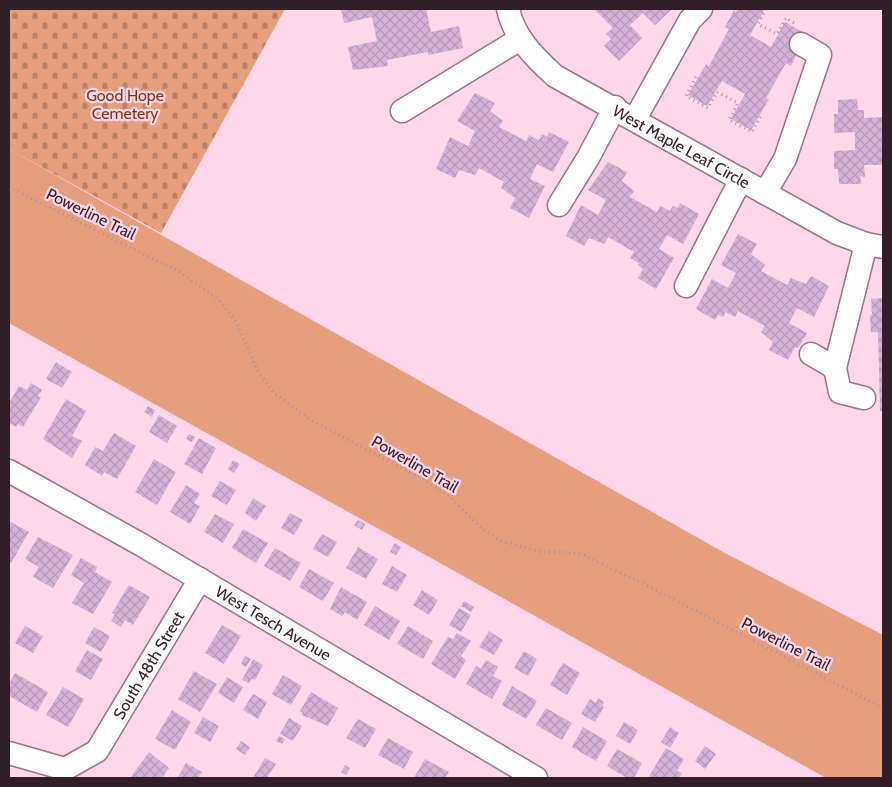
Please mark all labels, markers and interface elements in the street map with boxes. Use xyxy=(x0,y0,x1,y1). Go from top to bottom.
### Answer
park label: Good Hope Cemetery xyxy=(86,86,164,123)
street label: West Maple Leaf Circle xyxy=(610,101,753,192)
street label: Powerline Trail xyxy=(43,184,139,244)
street label: Powerline Trail xyxy=(368,431,462,497)
street label: West Tesch Avenue xyxy=(212,581,335,664)
street label: South 48th Street xyxy=(109,607,188,722)
street label: Powerline Trail xyxy=(738,613,834,675)

